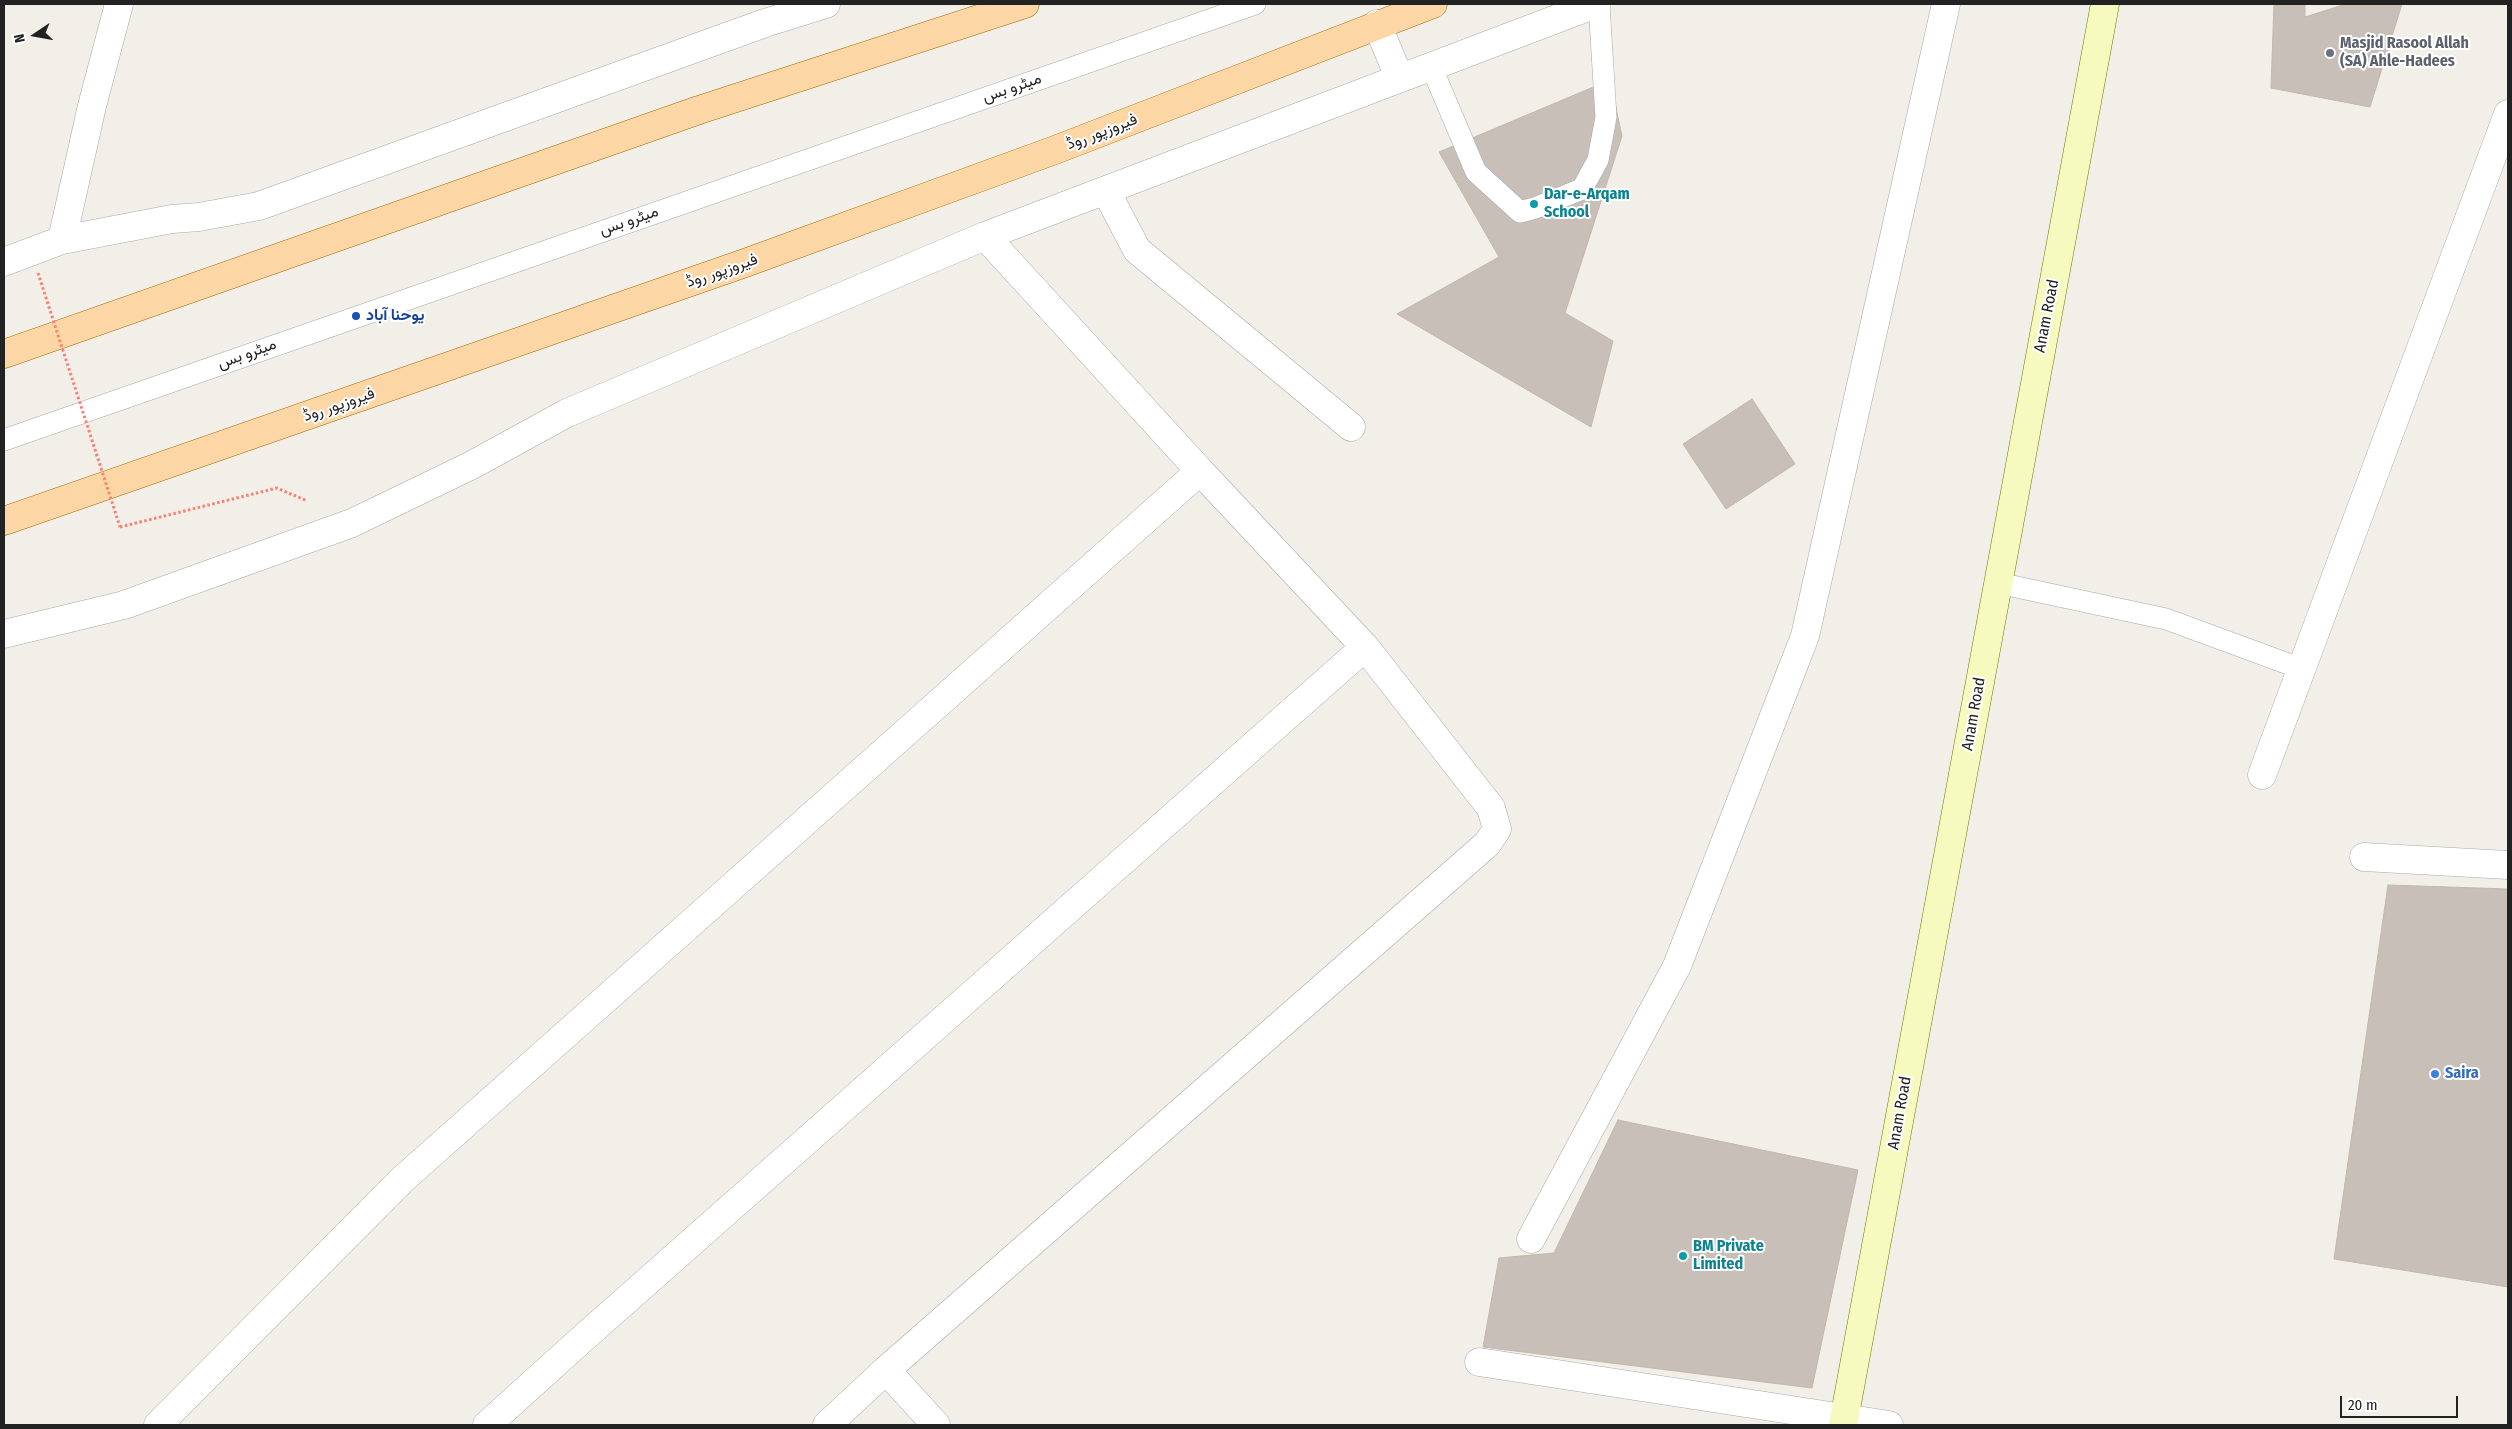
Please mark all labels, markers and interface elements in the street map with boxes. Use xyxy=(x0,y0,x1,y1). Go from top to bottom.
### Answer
north arrow xyxy=(10,10,60,60)
text: N xyxy=(11,32,29,44)
place label: Masjid Rasool Allah (SA) Ahle-Hadees xyxy=(2340,34,2469,72)
marker: Masjid Rasool Allah (SA) Ahle-Hadees xyxy=(2324,47,2336,59)
street label: میٹرو بس xyxy=(980,69,1044,107)
street label: فیروزپور روڈ xyxy=(1064,110,1140,154)
place label: Dar-e-Arqam School xyxy=(1544,185,1630,223)
marker: Dar-e-Arqam School xyxy=(1528,198,1540,210)
street label: میٹرو بس xyxy=(597,202,661,240)
street label: فیروزپور روڈ xyxy=(684,250,760,292)
street label: Anam Road xyxy=(2031,278,2063,354)
place label: یوحنا آباد xyxy=(366,306,425,326)
marker: یوحنا آباد xyxy=(350,310,362,322)
street label: میٹرو بس xyxy=(215,335,279,373)
street label: فیروزپور روڈ xyxy=(301,384,377,426)
street label: Anam Road xyxy=(1958,676,1990,752)
place label: Saira xyxy=(2445,1064,2479,1084)
marker: Saira xyxy=(2429,1068,2441,1080)
street label: Anam Road xyxy=(1884,1075,1916,1151)
place label: BM Private Limited xyxy=(1693,1237,1764,1275)
marker: BM Private Limited xyxy=(1677,1250,1689,1262)
scale bar xyxy=(2342,1386,2460,1418)
text: 20 m xyxy=(2348,1396,2378,1414)

